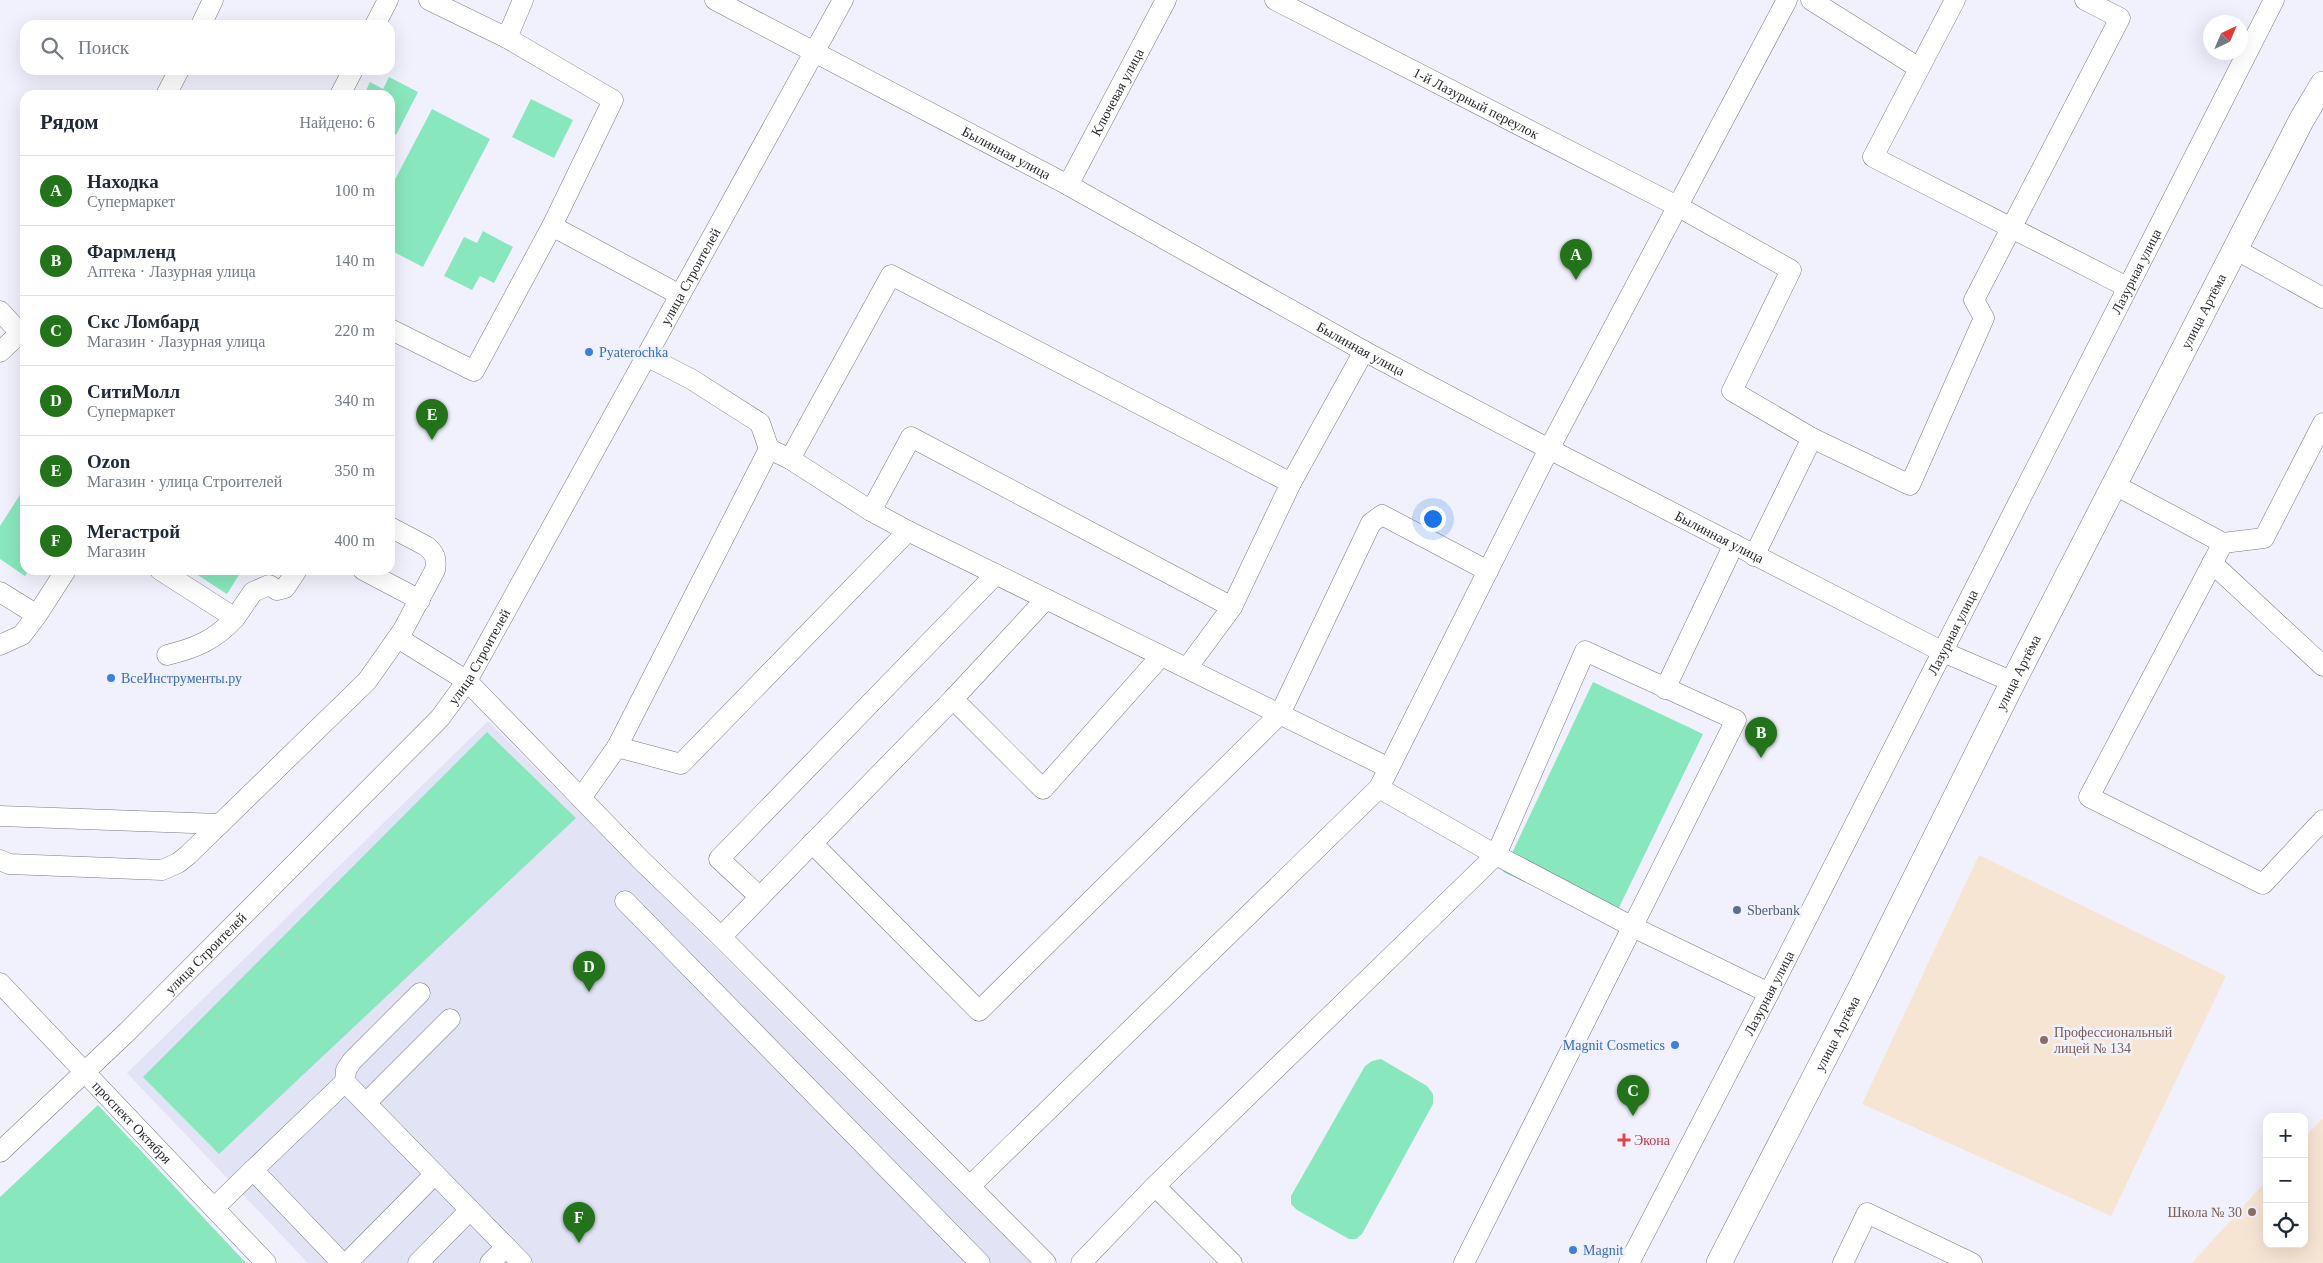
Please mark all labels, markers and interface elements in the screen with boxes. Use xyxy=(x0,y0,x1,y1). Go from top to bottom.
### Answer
north arrow xyxy=(2203,15,2248,60)
search box xyxy=(20,20,395,75)
icon: search xyxy=(38,34,66,62)
text: Поиск xyxy=(78,37,129,58)
street label: Ключевая улица xyxy=(1088,45,1147,139)
street label: 1-й Лазурный переулок xyxy=(1410,65,1542,142)
text: Рядом xyxy=(40,110,99,134)
text: Найдено: 6 xyxy=(300,114,375,131)
street label: Былинная улица xyxy=(959,124,1054,183)
text: Находка xyxy=(87,171,159,192)
text: A xyxy=(50,182,62,199)
text: 100 m xyxy=(335,182,375,199)
text: Супермаркет xyxy=(87,193,175,210)
street label: улица Строителей xyxy=(658,225,724,328)
street label: Лазурная улица xyxy=(2109,226,2165,316)
pin: A xyxy=(1560,239,1592,280)
text: Фармленд xyxy=(87,241,176,262)
text: B xyxy=(51,252,61,269)
text: 140 m xyxy=(335,252,375,269)
text: Аптека · Лазурная улица xyxy=(87,263,256,280)
street label: улица Артёма xyxy=(2178,271,2230,351)
text: Скс Ломбард xyxy=(87,311,199,332)
street label: Былинная улица xyxy=(1314,319,1408,379)
text: C xyxy=(50,322,62,339)
text: 220 m xyxy=(335,322,375,339)
text: Магазин · Лазурная улица xyxy=(87,333,265,350)
place label: Pyaterochka xyxy=(599,345,669,360)
marker: Pyaterochka xyxy=(583,346,595,358)
text: СитиМолл xyxy=(87,381,180,402)
text: D xyxy=(50,392,62,409)
text: 340 m xyxy=(335,392,375,409)
pin: E xyxy=(416,399,448,440)
text: Супермаркет xyxy=(87,403,175,420)
text: Ozon xyxy=(87,451,130,472)
text: E xyxy=(51,462,61,479)
text: 350 m xyxy=(335,462,375,479)
text: Магазин · улица Строителей xyxy=(87,473,282,490)
your location xyxy=(1420,506,1446,532)
street label: Былинная улица xyxy=(1672,508,1767,567)
text: Мегастрой xyxy=(87,521,180,542)
text: F xyxy=(51,532,61,549)
text: 400 m xyxy=(335,532,375,549)
text: Магазин xyxy=(87,543,145,560)
street label: Лазурная улица xyxy=(1925,587,1981,677)
street label: улица Строителей xyxy=(445,606,513,707)
street label: улица Артёма xyxy=(1993,632,2044,713)
place label: ВсеИнструменты.ру xyxy=(121,671,242,686)
marker: ВсеИнструменты.ру xyxy=(105,672,117,684)
pin: B xyxy=(1745,717,1777,758)
place label: Sberbank xyxy=(1747,903,1800,918)
marker: Sberbank xyxy=(1731,904,1743,916)
street label: улица Строителей xyxy=(162,910,250,997)
street label: Лазурная улица xyxy=(1741,948,1798,1038)
pin: D xyxy=(573,951,605,992)
street label: улица Артёма xyxy=(1812,993,1863,1074)
place label: Профессиональный лицей № 134 xyxy=(2054,1025,2173,1056)
marker: Профессиональный лицей № 134 xyxy=(2038,1034,2050,1046)
place label: Magnit Cosmetics xyxy=(1563,1038,1665,1053)
marker: Magnit Cosmetics xyxy=(1669,1039,1681,1051)
pin: C xyxy=(1617,1075,1649,1116)
street label: проспект Октября xyxy=(89,1078,175,1167)
map controls xyxy=(2263,1113,2308,1248)
button: + xyxy=(2263,1113,2308,1158)
place label: Экона xyxy=(1634,1133,1671,1148)
marker: Экона xyxy=(1618,1134,1630,1146)
button: − xyxy=(2263,1158,2308,1203)
pin: F xyxy=(563,1202,595,1243)
button: locate xyxy=(2263,1203,2308,1248)
place label: Школа № 30 xyxy=(2167,1205,2242,1220)
marker: Школа № 30 xyxy=(2246,1206,2258,1218)
place label: Magnit xyxy=(1583,1243,1624,1258)
marker: Magnit xyxy=(1567,1244,1579,1256)

